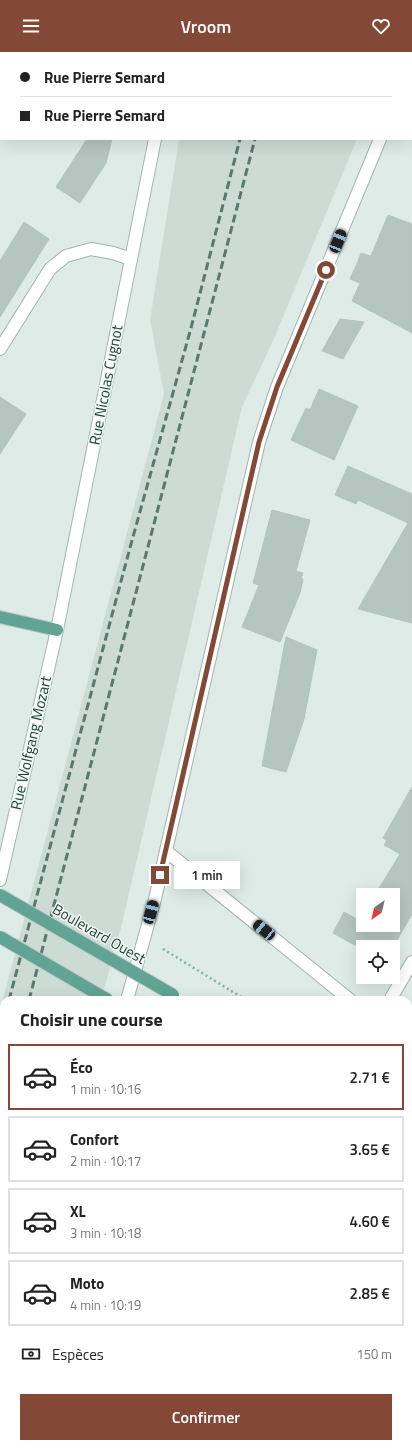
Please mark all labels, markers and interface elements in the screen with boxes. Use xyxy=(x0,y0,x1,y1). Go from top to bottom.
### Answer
text: Vroom xyxy=(181,13,231,40)
icon: menu xyxy=(20,15,42,37)
icon: heart xyxy=(370,15,392,37)
text: Rue Pierre Semard xyxy=(44,66,165,89)
text: Rue Pierre Semard xyxy=(44,104,165,127)
car xyxy=(328,228,348,254)
route start xyxy=(317,261,335,279)
street label: Rue Nicolas Cugnot xyxy=(83,322,129,447)
street label: Rue Wolfgang Mozart xyxy=(4,673,57,812)
callout: 1 min xyxy=(174,861,240,889)
text: 1 min xyxy=(191,865,223,885)
route end xyxy=(151,866,169,884)
north arrow xyxy=(356,888,400,932)
map controls xyxy=(356,888,400,984)
street label: Boulevard Ouest xyxy=(48,897,151,970)
car xyxy=(142,899,160,925)
car xyxy=(251,918,277,942)
button: locate xyxy=(356,940,400,984)
text: Choisir une course xyxy=(20,1006,163,1033)
text: Éco xyxy=(70,1056,93,1079)
icon: car xyxy=(22,1059,58,1095)
text: 2.71 € xyxy=(350,1066,390,1089)
text: 1 min · 10:16 xyxy=(70,1079,141,1099)
text: Confort xyxy=(70,1128,119,1151)
icon: car xyxy=(22,1131,58,1167)
text: 3.65 € xyxy=(350,1138,390,1161)
text: 2 min · 10:17 xyxy=(70,1151,141,1171)
text: XL xyxy=(70,1200,86,1223)
icon: car xyxy=(22,1203,58,1239)
text: 4.60 € xyxy=(350,1210,390,1233)
text: 3 min · 10:18 xyxy=(70,1223,141,1243)
text: Moto xyxy=(70,1272,104,1295)
icon: car xyxy=(22,1275,58,1311)
text: 2.85 € xyxy=(350,1282,390,1305)
text: 4 min · 10:19 xyxy=(70,1295,141,1315)
icon: cash xyxy=(20,1343,42,1365)
text: Espèces xyxy=(52,1343,104,1366)
text: 150 m xyxy=(356,1344,392,1364)
button: Confirmer xyxy=(20,1394,392,1440)

